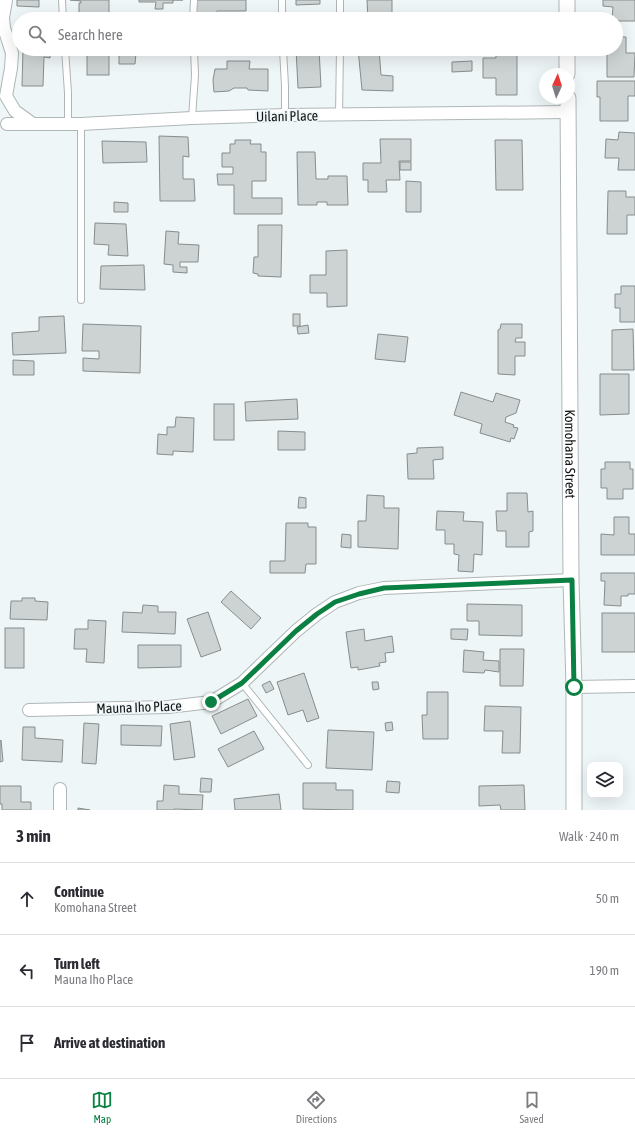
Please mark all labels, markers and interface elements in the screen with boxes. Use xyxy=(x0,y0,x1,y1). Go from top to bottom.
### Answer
search box xyxy=(12,12,623,56)
icon: search xyxy=(26,23,48,45)
text: Search here xyxy=(58,26,123,43)
north arrow xyxy=(539,68,575,104)
street label: Uilani Place xyxy=(256,107,318,125)
street label: Komohana Street xyxy=(562,409,578,499)
route start xyxy=(565,678,583,696)
route end xyxy=(202,693,220,711)
street label: Mauna Iho Place xyxy=(96,698,182,716)
map controls xyxy=(587,762,623,798)
button: layers xyxy=(587,762,623,798)
text: 3 min xyxy=(16,826,51,846)
text: Walk · 240 m xyxy=(559,829,619,844)
text: Continue xyxy=(54,883,104,900)
icon: ahead xyxy=(16,888,38,910)
text: 50 m xyxy=(596,891,619,906)
text: Komohana Street xyxy=(54,900,137,915)
text: Turn left xyxy=(54,955,100,972)
icon: left xyxy=(16,960,38,982)
text: 190 m xyxy=(590,963,619,978)
text: Mauna Iho Place xyxy=(54,972,133,987)
icon: arrive xyxy=(16,1032,38,1054)
text: Arrive at destination xyxy=(54,1034,165,1051)
tab: Map xyxy=(91,1089,113,1125)
tab: Directions xyxy=(296,1089,337,1125)
tab: Saved xyxy=(519,1089,544,1125)

